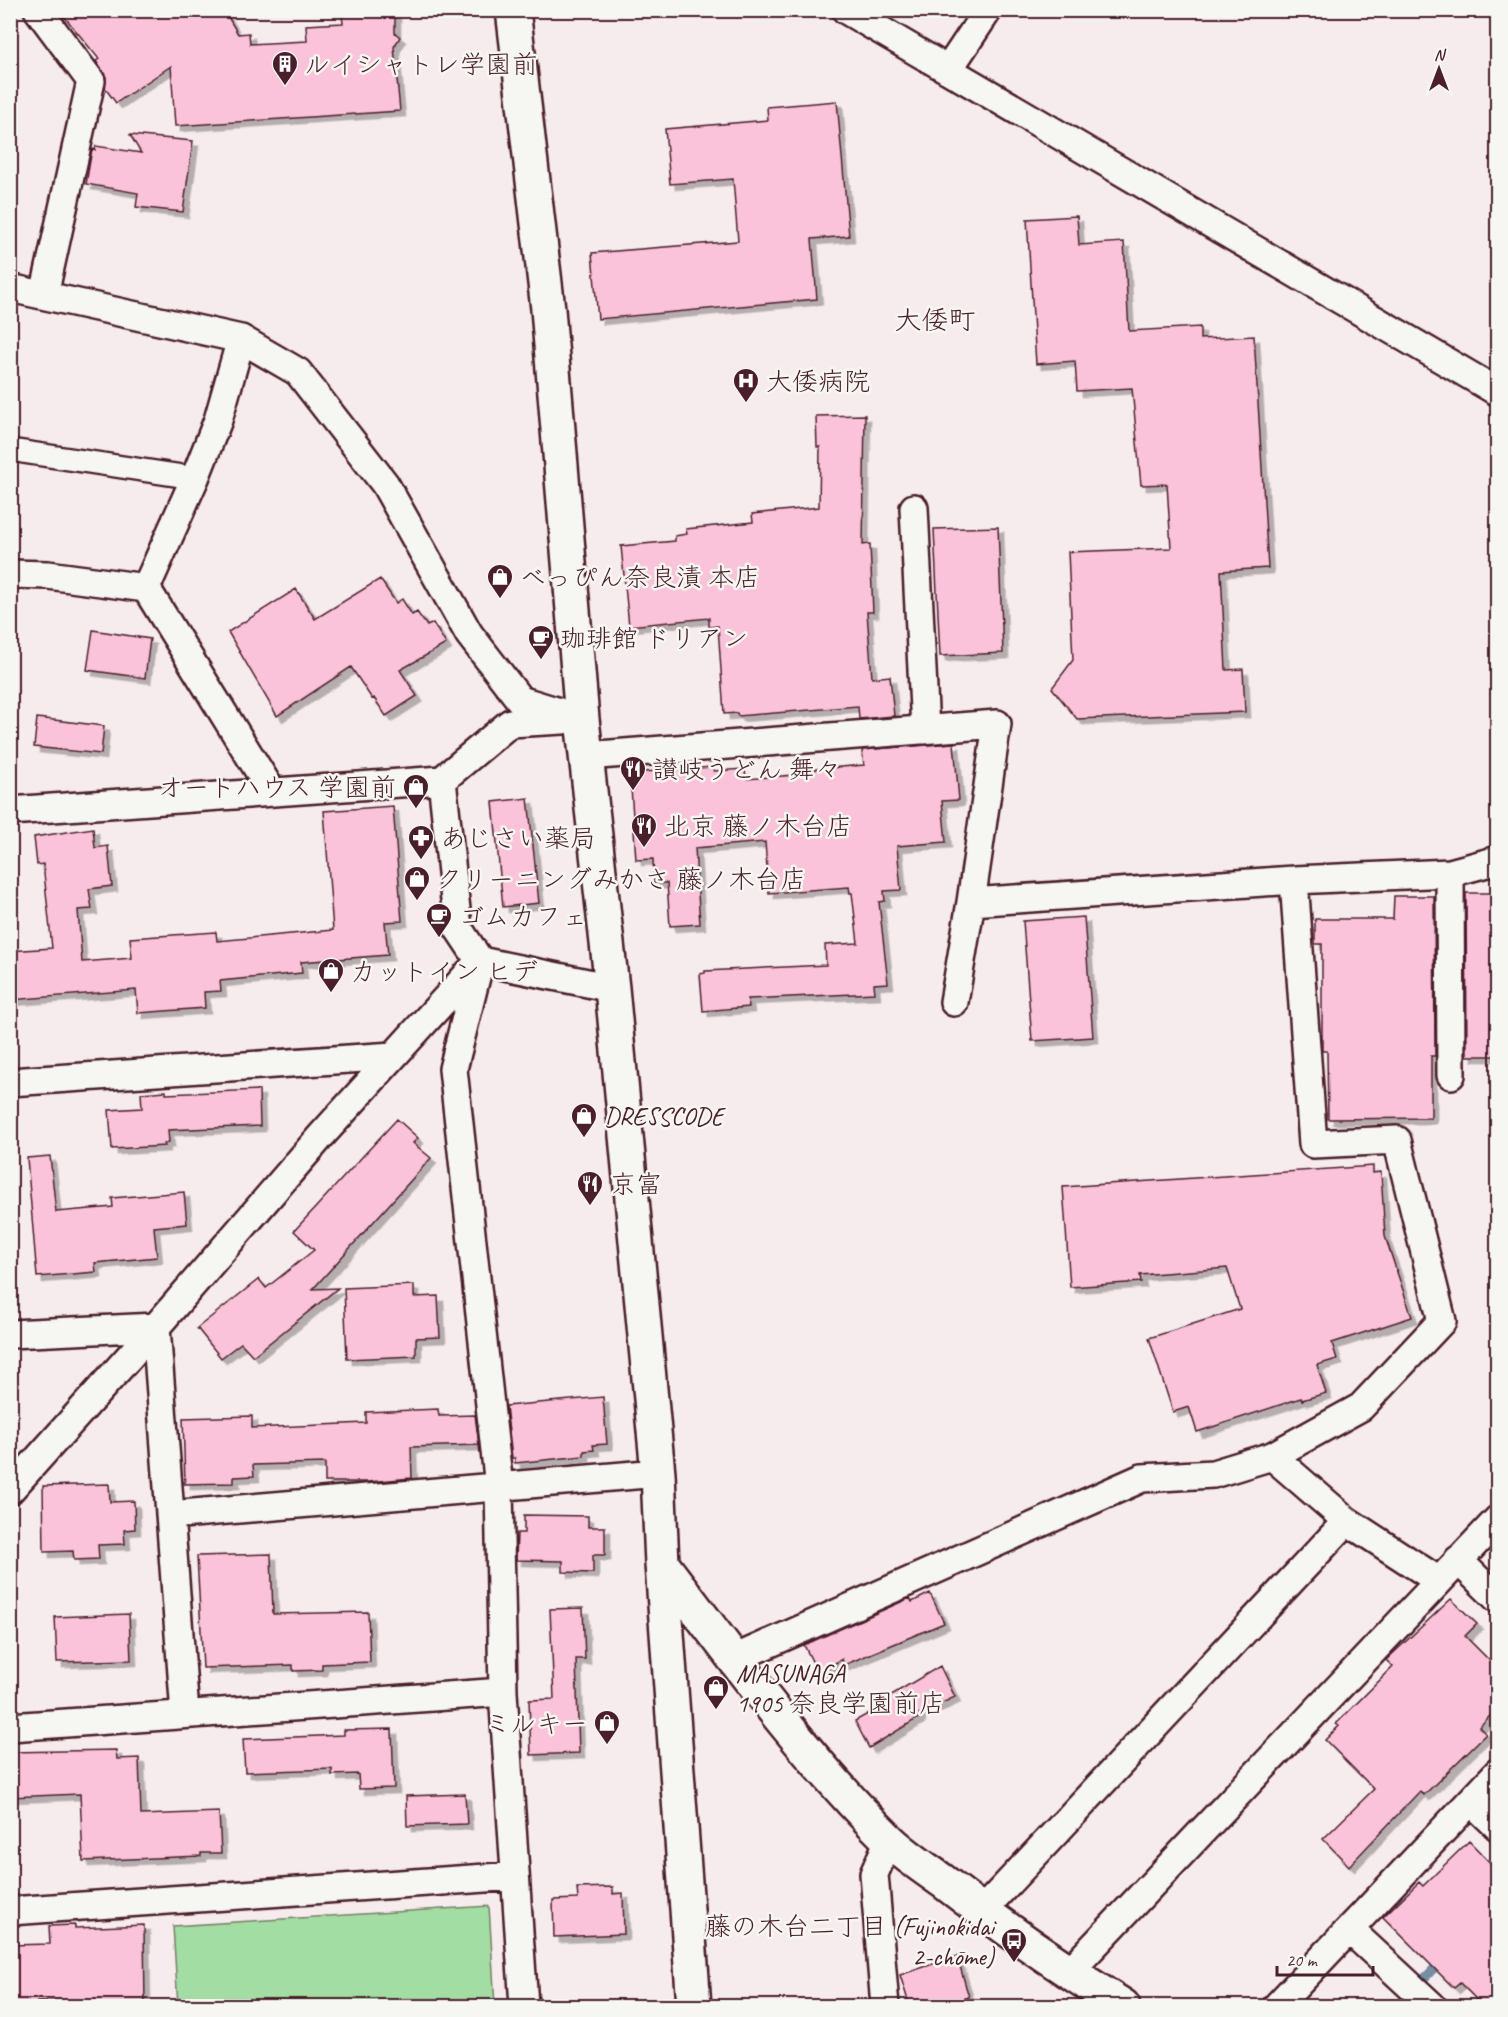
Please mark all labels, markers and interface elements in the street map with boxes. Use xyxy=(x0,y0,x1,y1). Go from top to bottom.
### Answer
north arrow xyxy=(1409,39,1469,99)
text: N xyxy=(1434,45,1447,65)
place label: ルイシャトレ学園前 xyxy=(304,48,537,81)
building icon: ルイシャトレ学園前 xyxy=(270,49,300,87)
district label: 大倭町 xyxy=(895,303,976,337)
place label: 大倭病院 xyxy=(766,365,870,398)
hospital icon: 大倭病院 xyxy=(731,366,761,404)
place label: べっぴん奈良漬 本店 xyxy=(520,561,760,594)
shop icon: べっぴん奈良漬 本店 xyxy=(485,562,515,600)
place label: 珈琲館 ドリアン xyxy=(560,622,748,655)
cafe icon: 珈琲館 ドリアン xyxy=(526,623,556,661)
place label: 讃岐うどん 舞々 xyxy=(652,753,841,786)
restaurant icon: 讃岐うどん 舞々 xyxy=(618,754,648,792)
place label: オートハウス 学園前 xyxy=(157,771,396,804)
shop icon: オートハウス 学園前 xyxy=(401,772,431,810)
place label: 北京 藤ノ木台店 xyxy=(664,810,852,843)
restaurant icon: 北京 藤ノ木台店 xyxy=(629,811,659,849)
place label: あじさい薬局 xyxy=(440,822,596,855)
pharmacy icon: あじさい薬局 xyxy=(406,823,436,861)
place label: クリーニングみかさ 藤ノ木台店 xyxy=(436,863,806,896)
shop icon: クリーニングみかさ 藤ノ木台店 xyxy=(402,864,432,902)
place label: ゴムカフェ xyxy=(458,900,587,933)
cafe icon: ゴムカフェ xyxy=(424,901,454,939)
place label: カットイン ヒデ xyxy=(350,955,538,988)
shop icon: カットイン ヒデ xyxy=(316,956,346,994)
place label: DRESSCODE xyxy=(604,1100,727,1133)
shop icon: DRESSCODE xyxy=(569,1101,599,1139)
place label: 京富 xyxy=(610,1168,662,1201)
restaurant icon: 京富 xyxy=(575,1169,605,1207)
place label: MASUNAGA 1905 奈良学園前店 xyxy=(736,1657,945,1720)
shop icon: MASUNAGA 1905 奈良学園前店 xyxy=(701,1673,731,1711)
place label: ミルキー xyxy=(485,1707,588,1740)
shop icon: ミルキー xyxy=(592,1708,622,1746)
place label: 藤の木台二丁目 (Fujinokidai 2-chōme) xyxy=(705,1910,997,1973)
bus stop icon: 藤の木台二丁目 (Fujinokidai 2-chōme) xyxy=(999,1926,1029,1964)
scale bar xyxy=(1277,1939,1373,1977)
text: 20 m xyxy=(1286,1949,1319,1971)

